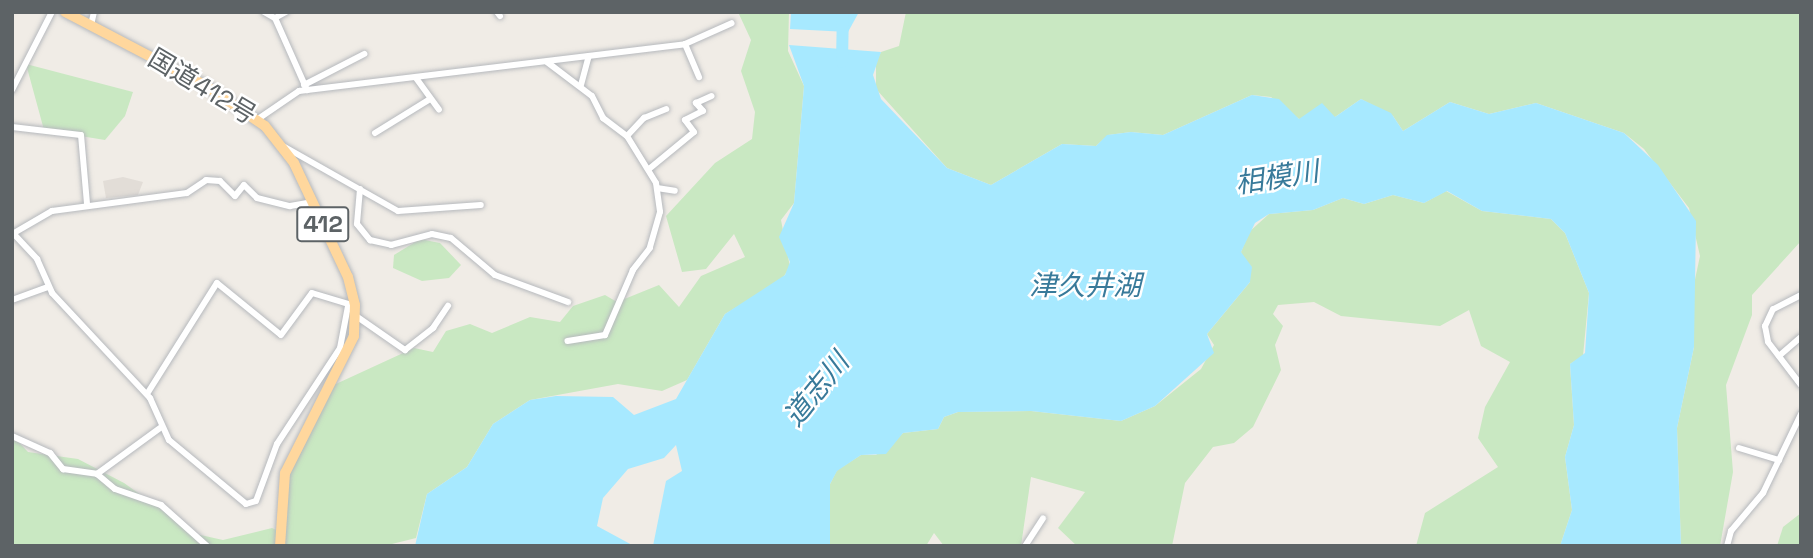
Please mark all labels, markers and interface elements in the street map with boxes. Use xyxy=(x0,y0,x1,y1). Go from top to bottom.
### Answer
street label: 国道412号 xyxy=(142,43,262,131)
water label: 相模川 xyxy=(1233,154,1321,200)
road number: 412 xyxy=(295,204,351,244)
water label: 津久井湖 xyxy=(1029,268,1141,302)
water label: 道志川 xyxy=(777,346,855,432)

